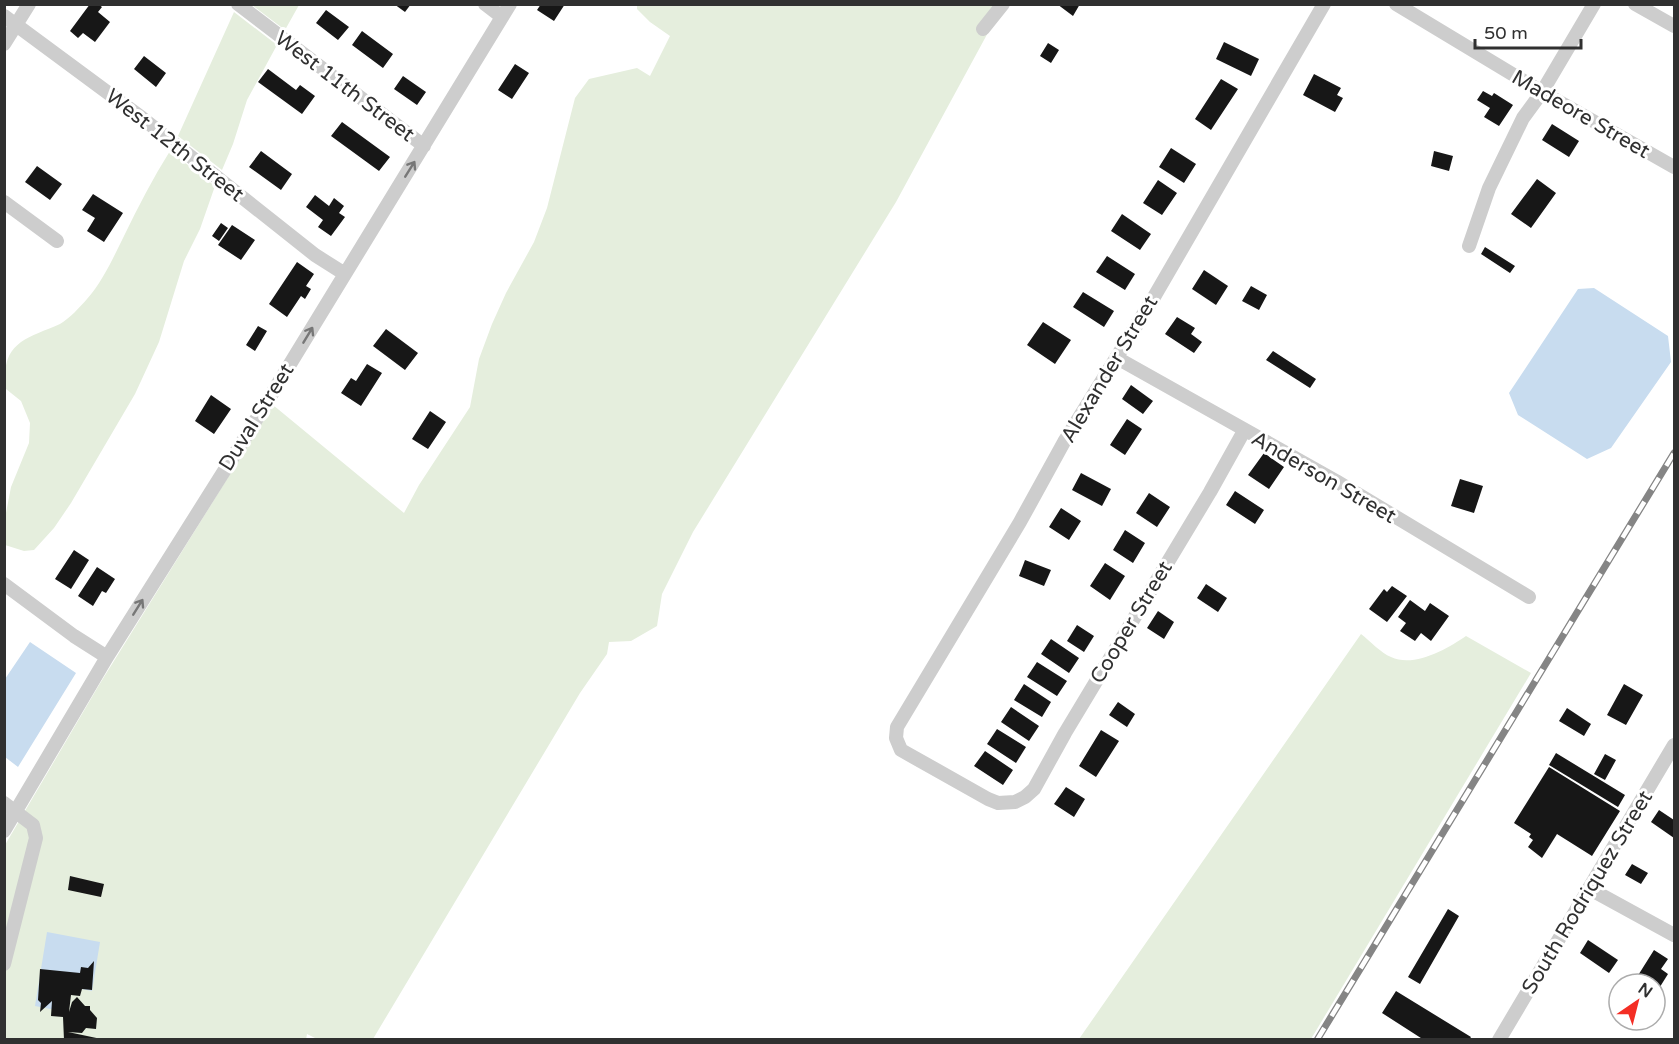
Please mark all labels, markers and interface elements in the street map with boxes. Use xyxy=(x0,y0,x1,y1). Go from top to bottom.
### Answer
scale bar xyxy=(1475,12,1582,50)
text: 50 m xyxy=(1484,22,1528,44)
street label: West 11th Street xyxy=(270,26,419,147)
street label: Madeore Street xyxy=(1507,65,1654,164)
street label: West 12th Street xyxy=(101,84,249,207)
one-way arrow xyxy=(404,161,416,178)
street label: Alexander Street xyxy=(1056,291,1163,447)
one-way arrow xyxy=(302,327,314,344)
street label: Duval Street xyxy=(214,359,299,476)
street label: Anderson Street xyxy=(1247,426,1400,529)
street label: Cooper Street xyxy=(1085,556,1178,688)
one-way arrow xyxy=(132,599,144,616)
street label: South Rodriquez Street xyxy=(1517,786,1658,999)
north arrow xyxy=(1607,972,1667,1032)
text: N xyxy=(1634,979,1656,1002)

